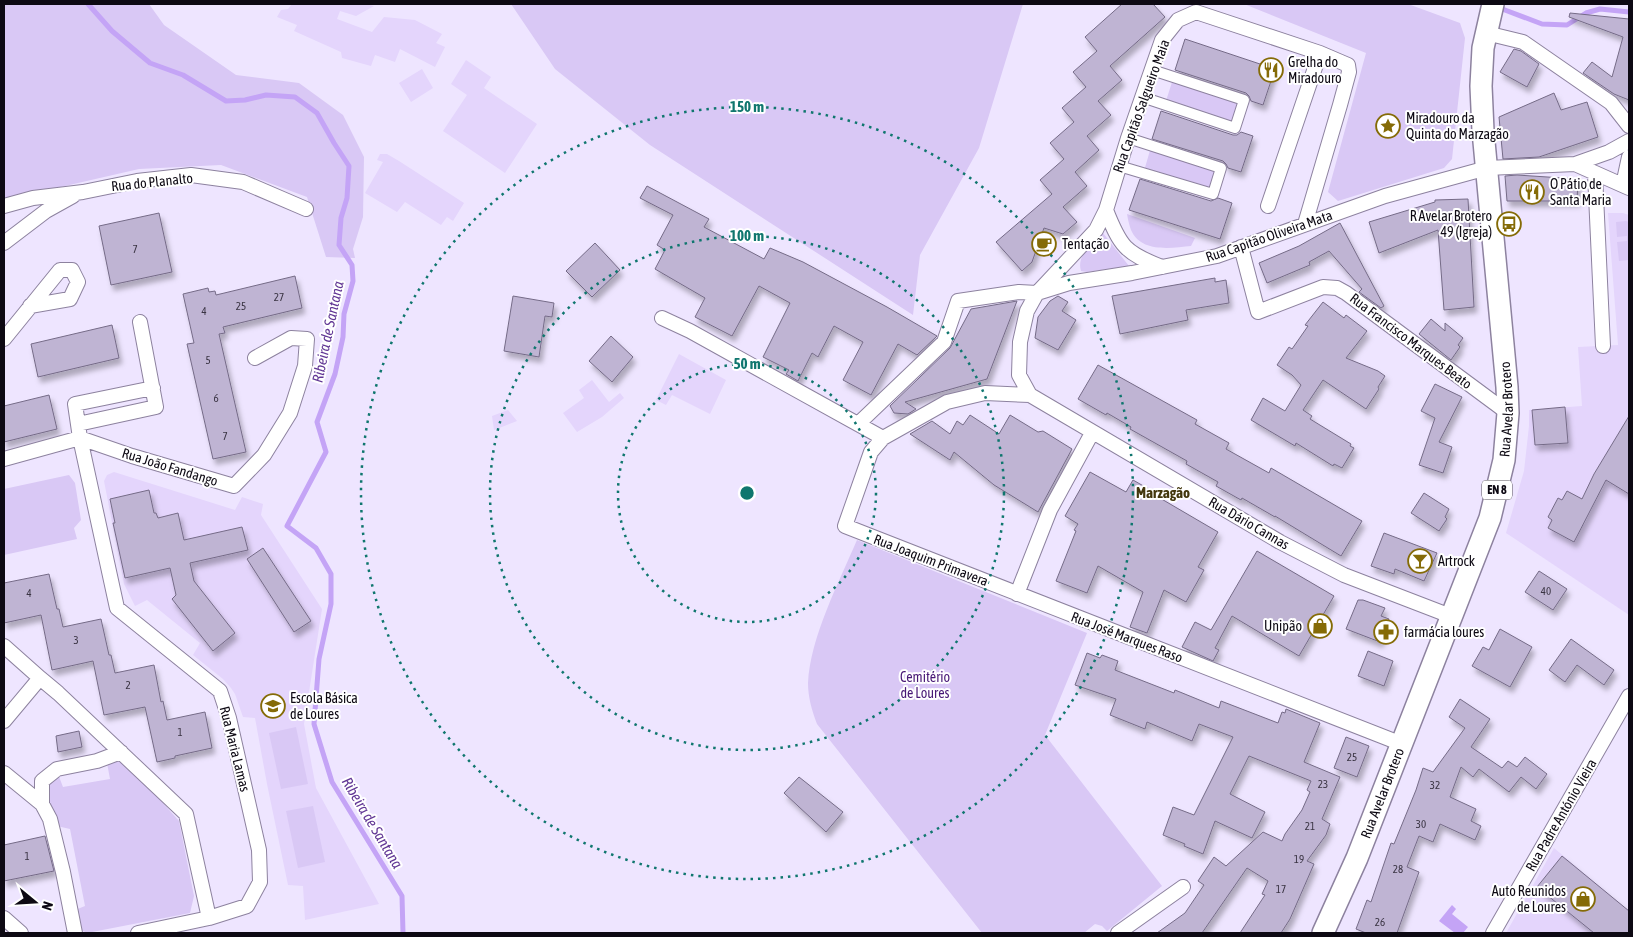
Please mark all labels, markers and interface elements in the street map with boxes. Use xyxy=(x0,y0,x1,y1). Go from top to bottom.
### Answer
street label: Rua Capitão Salgueiro Maia xyxy=(1109,37,1173,175)
place label: Grelha do Miradouro xyxy=(1288,54,1342,86)
restaurant icon: Grelha do Miradouro xyxy=(1258,57,1284,83)
text: 150 m xyxy=(730,98,764,115)
place label: Miradouro da Quinta do Marzagão xyxy=(1406,110,1509,142)
place icon: Miradouro da Quinta do Marzagão xyxy=(1375,113,1401,139)
street label: Rua do Planalto xyxy=(110,170,194,194)
place label: O Pátio de Santa Maria xyxy=(1550,176,1611,208)
restaurant icon: O Pátio de Santa Maria xyxy=(1519,179,1545,205)
street label: Rua Capitão Oliveira Mata xyxy=(1204,207,1334,265)
place label: R Avelar Brotero 49 (Igreja) xyxy=(1410,208,1492,240)
bus stop icon: R Avelar Brotero 49 (Igreja) xyxy=(1496,211,1522,237)
text: 100 m xyxy=(730,227,764,244)
cafe icon: Tentação xyxy=(1031,231,1057,257)
place label: Tentação xyxy=(1062,236,1109,252)
house number: 7 xyxy=(132,243,138,255)
water label: Ribeira de Santana xyxy=(308,280,347,384)
street label: Rua Francisco Marques Beato xyxy=(1347,290,1475,392)
house number: 27 xyxy=(274,291,284,303)
house number: 25 xyxy=(236,300,246,312)
house number: 4 xyxy=(201,305,207,317)
house number: 5 xyxy=(205,354,211,366)
text: 50 m xyxy=(734,355,761,372)
street label: Rua Avelar Brotero xyxy=(1496,361,1516,458)
house number: 6 xyxy=(213,392,219,404)
house number: 7 xyxy=(222,430,228,442)
street label: Rua João Fandango xyxy=(120,445,220,489)
road number: EN 8 xyxy=(1482,480,1512,500)
centre of rings xyxy=(738,484,756,502)
district label: Marzagão xyxy=(1136,484,1190,501)
street label: Rua Dário Cannas xyxy=(1206,494,1292,553)
street label: Rua Joaquim Primavera xyxy=(871,531,991,589)
bar icon: Artrock xyxy=(1407,548,1433,574)
place label: Artrock xyxy=(1438,553,1475,569)
house number: 40 xyxy=(1541,585,1551,597)
house number: 4 xyxy=(26,587,32,599)
street label: Rua José Marques Raso xyxy=(1069,608,1185,666)
shop icon: Unipão xyxy=(1307,613,1333,639)
place label: Unipão xyxy=(1264,618,1302,634)
pharmacy icon: farmácia loures xyxy=(1373,619,1399,645)
place label: farmácia loures xyxy=(1404,624,1484,640)
house number: 3 xyxy=(73,634,79,646)
park label: Cemitério de Loures xyxy=(900,669,950,701)
house number: 2 xyxy=(125,679,131,691)
place label: Escola Básica de Loures xyxy=(290,690,358,722)
school or university icon: Escola Básica de Loures xyxy=(260,693,286,719)
street label: Rua Maria Lamas xyxy=(217,705,253,793)
house number: 1 xyxy=(177,726,183,738)
street label: Rua Avelar Brotero xyxy=(1357,746,1407,841)
house number: 25 xyxy=(1347,751,1357,763)
street label: Rua Padre António Vieira xyxy=(1522,756,1600,874)
water label: Ribeira de Santana xyxy=(339,774,406,871)
house number: 23 xyxy=(1318,778,1328,790)
house number: 32 xyxy=(1430,779,1440,791)
house number: 30 xyxy=(1416,818,1426,830)
house number: 21 xyxy=(1305,820,1315,832)
house number: 1 xyxy=(24,850,30,862)
house number: 19 xyxy=(1294,853,1304,865)
house number: 28 xyxy=(1393,863,1403,875)
north arrow xyxy=(10,877,60,927)
house number: 17 xyxy=(1276,883,1286,895)
place label: Auto Reunidos de Loures xyxy=(1492,883,1566,915)
shop icon: Auto Reunidos de Loures xyxy=(1570,886,1596,912)
text: N xyxy=(38,900,56,912)
house number: 26 xyxy=(1375,916,1385,928)

